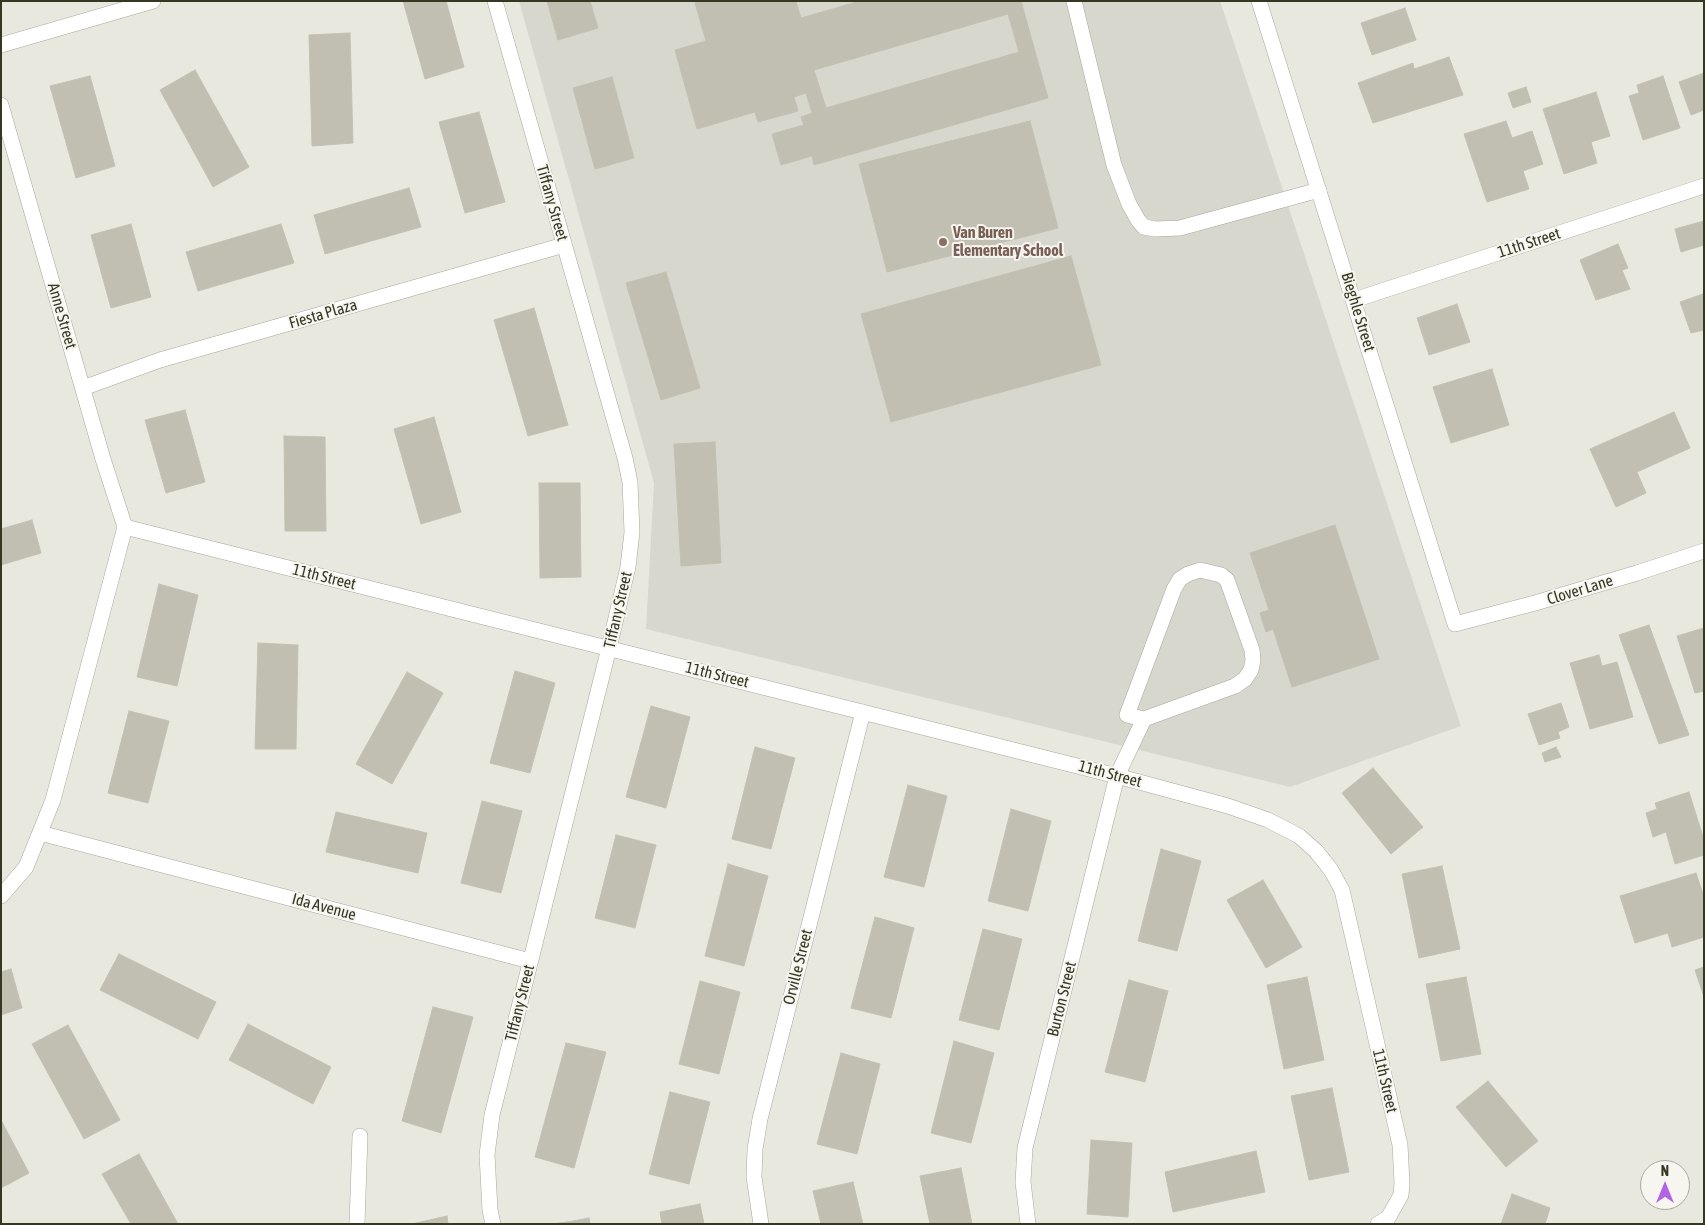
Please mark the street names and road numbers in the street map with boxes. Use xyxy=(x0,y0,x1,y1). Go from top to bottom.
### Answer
street label: Tiffany Street xyxy=(532,163,572,243)
street label: 11th Street xyxy=(1495,224,1563,262)
street label: Bieghle Street xyxy=(1337,270,1379,354)
street label: Anne Street xyxy=(43,281,81,351)
street label: Fiesta Plaza xyxy=(287,295,359,333)
street label: 11th Street xyxy=(290,560,358,594)
street label: Tiffany Street xyxy=(600,570,636,650)
street label: Clover Lane xyxy=(1545,571,1615,609)
street label: 11th Street xyxy=(683,658,751,692)
street label: 11th Street xyxy=(1076,756,1144,792)
street label: Ida Avenue xyxy=(290,889,358,925)
street label: Orville Street xyxy=(779,927,817,1007)
street label: Burton Street xyxy=(1043,959,1081,1039)
street label: Tiffany Street xyxy=(501,963,539,1043)
street label: 11th Street xyxy=(1368,1047,1402,1115)

